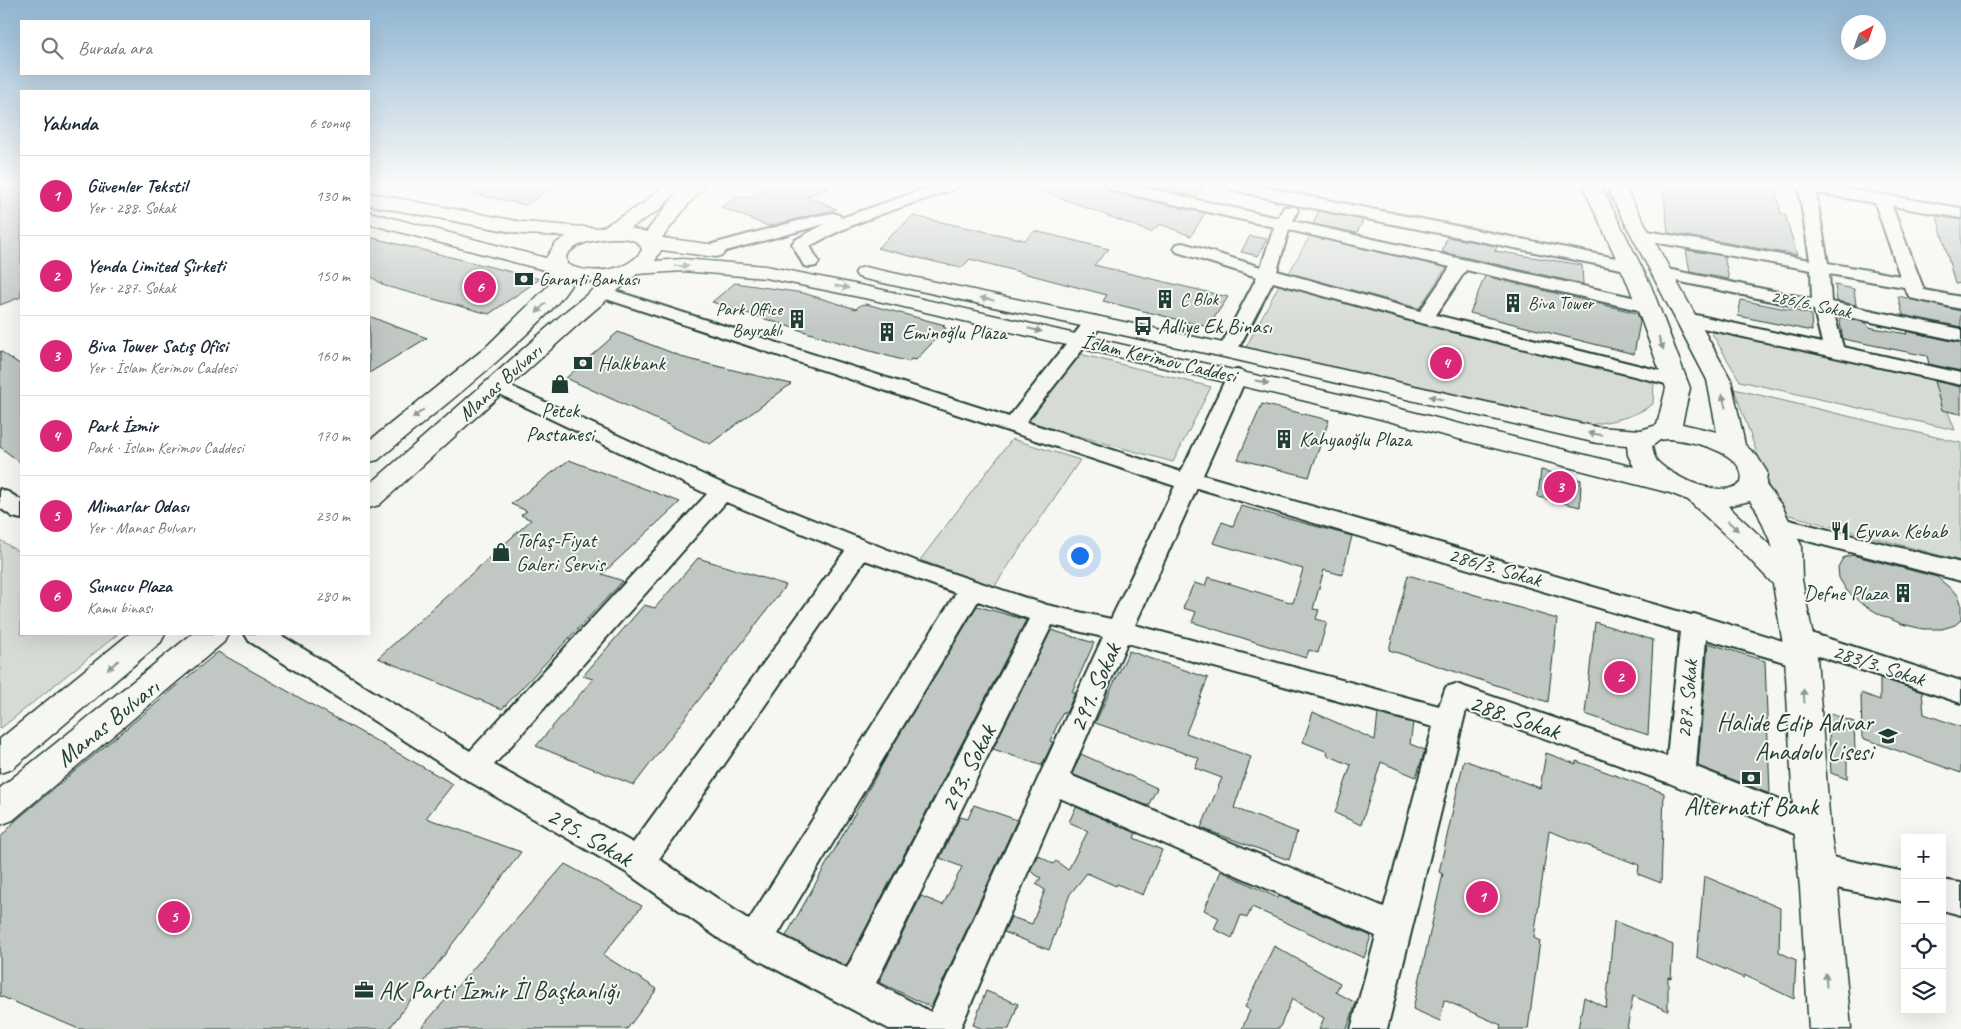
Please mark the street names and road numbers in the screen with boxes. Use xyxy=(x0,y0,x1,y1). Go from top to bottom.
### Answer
street label: 286/6. Sokak xyxy=(1769,285,1855,324)
street label: İslam Kerimov Caddesi xyxy=(1079,328,1242,389)
street label: Manas Bulvarı xyxy=(453,337,548,426)
street label: 286/3. Sokak xyxy=(1446,541,1546,593)
street label: 291. Sokak xyxy=(1061,636,1129,737)
street label: 283/3. Sokak xyxy=(1830,638,1930,692)
street label: 287. Sokak xyxy=(1671,657,1703,739)
street label: Manas Bulvarı xyxy=(49,671,167,774)
street label: 288. Sokak xyxy=(1465,687,1566,748)
street label: 293. Sokak xyxy=(932,718,1004,817)
street label: 295. Sokak xyxy=(541,800,640,875)

